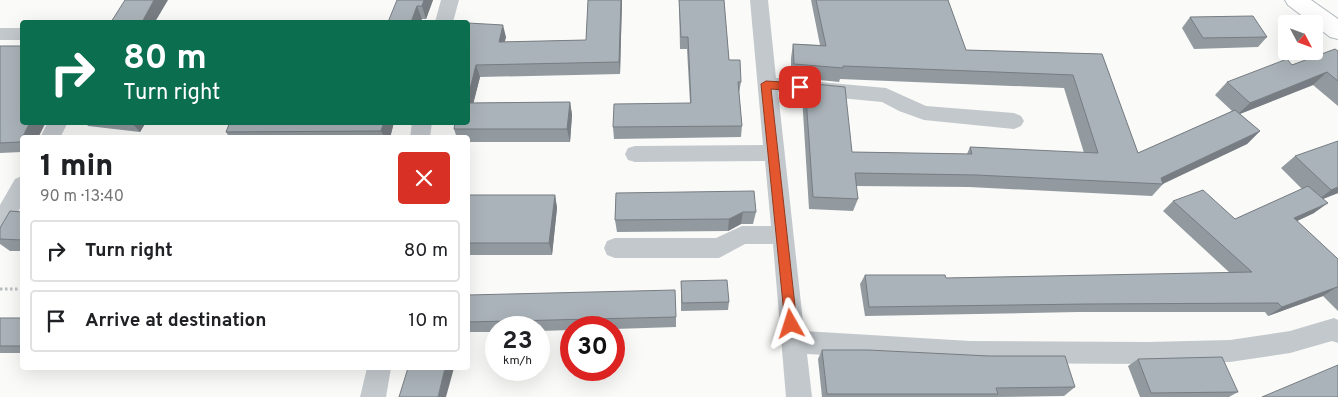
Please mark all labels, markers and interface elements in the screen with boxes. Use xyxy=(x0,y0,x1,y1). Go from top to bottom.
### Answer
north arrow xyxy=(1278,15,1322,60)
map controls xyxy=(1278,15,1323,60)
text: 80 m xyxy=(123,37,207,81)
icon: right xyxy=(40,40,105,105)
pin xyxy=(779,66,821,108)
icon: arrive xyxy=(786,73,814,101)
text: Turn right xyxy=(123,80,220,107)
text: 1 min xyxy=(40,149,113,186)
button: close xyxy=(398,152,450,204)
text: 90 m · 13:40 xyxy=(40,187,124,207)
icon: right xyxy=(42,237,70,265)
text: Turn right xyxy=(85,239,173,263)
text: 80 m xyxy=(404,239,448,263)
position arrow xyxy=(764,297,816,349)
icon: arrive xyxy=(42,307,70,335)
text: Arrive at destination xyxy=(85,309,266,333)
text: 10 m xyxy=(408,309,448,333)
speed limit sign: 30 xyxy=(560,316,625,381)
text: 23 xyxy=(502,326,533,358)
text: km/h xyxy=(503,353,532,369)

